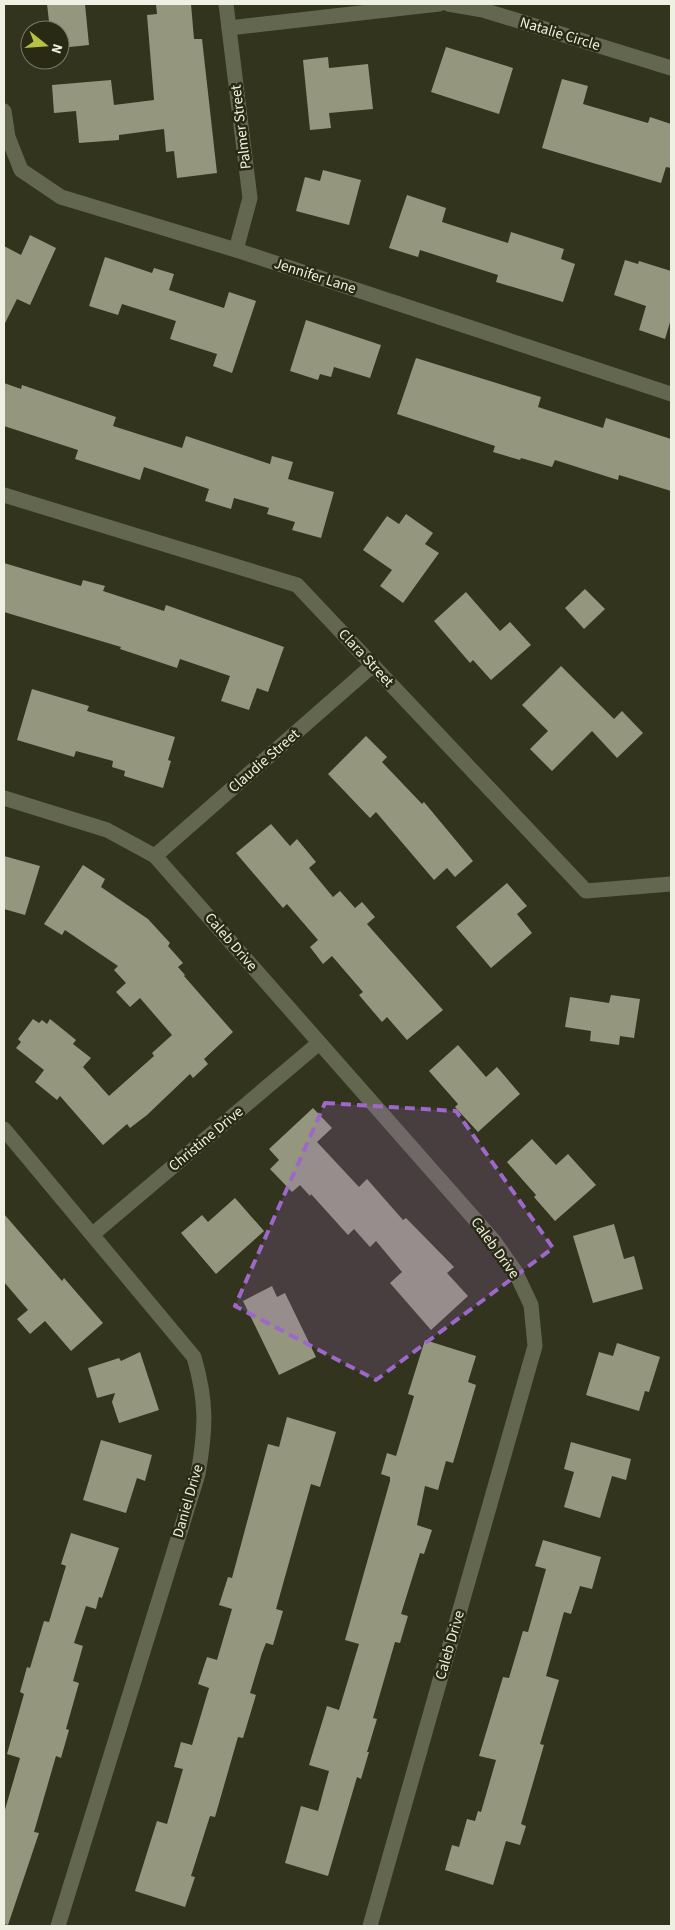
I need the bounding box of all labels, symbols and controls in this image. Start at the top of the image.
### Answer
street label: Natalie Circle [517,12,603,56]
north arrow [20,20,70,70]
text: N [46,41,67,56]
street label: Palmer Street [225,84,257,170]
street label: Jennifer Lane [271,253,359,299]
street label: Clara Street [333,624,399,692]
street label: Claudie Street [224,724,304,798]
street label: Caleb Drive [200,908,262,976]
street label: Christine Drive [164,1102,248,1176]
street label: Caleb Drive [466,1213,524,1283]
street label: Daniel Drive [168,1462,208,1540]
street label: Caleb Drive [430,1608,470,1682]

